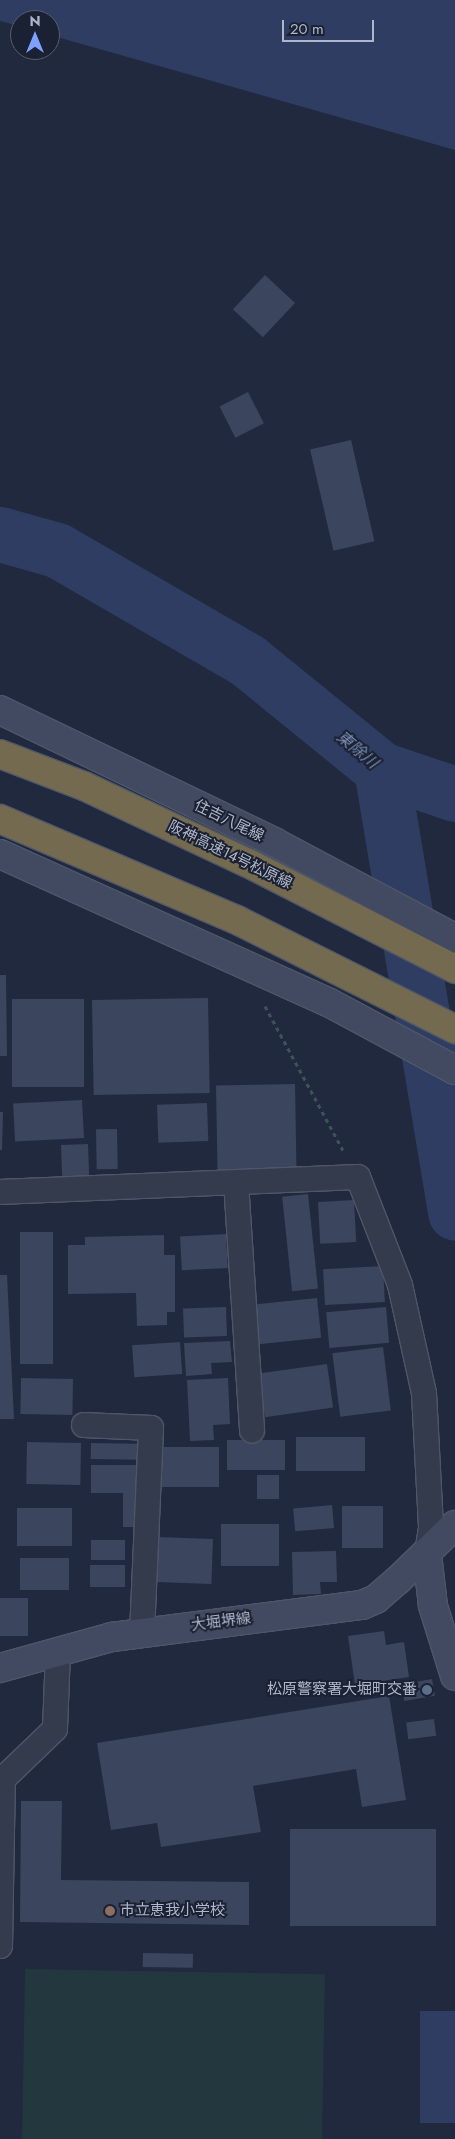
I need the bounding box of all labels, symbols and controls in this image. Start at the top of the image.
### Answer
north arrow [10,10,60,60]
scale bar [285,10,378,42]
text: N [29,11,41,31]
text: 20 m [290,18,324,40]
water label: 東除川 [332,727,382,773]
street label: 住吉八尾線 [191,796,267,846]
street label: 阪神高速14号松原線 [165,817,295,893]
street label: 大堀堺線 [190,1609,252,1635]
place label: 松原警察署大堀町交番 [267,1681,417,1699]
marker: 松原警察署大堀町交番 [421,1684,433,1696]
place label: 市立恵我小学校 [120,1902,225,1920]
marker: 市立恵我小学校 [104,1905,116,1917]

